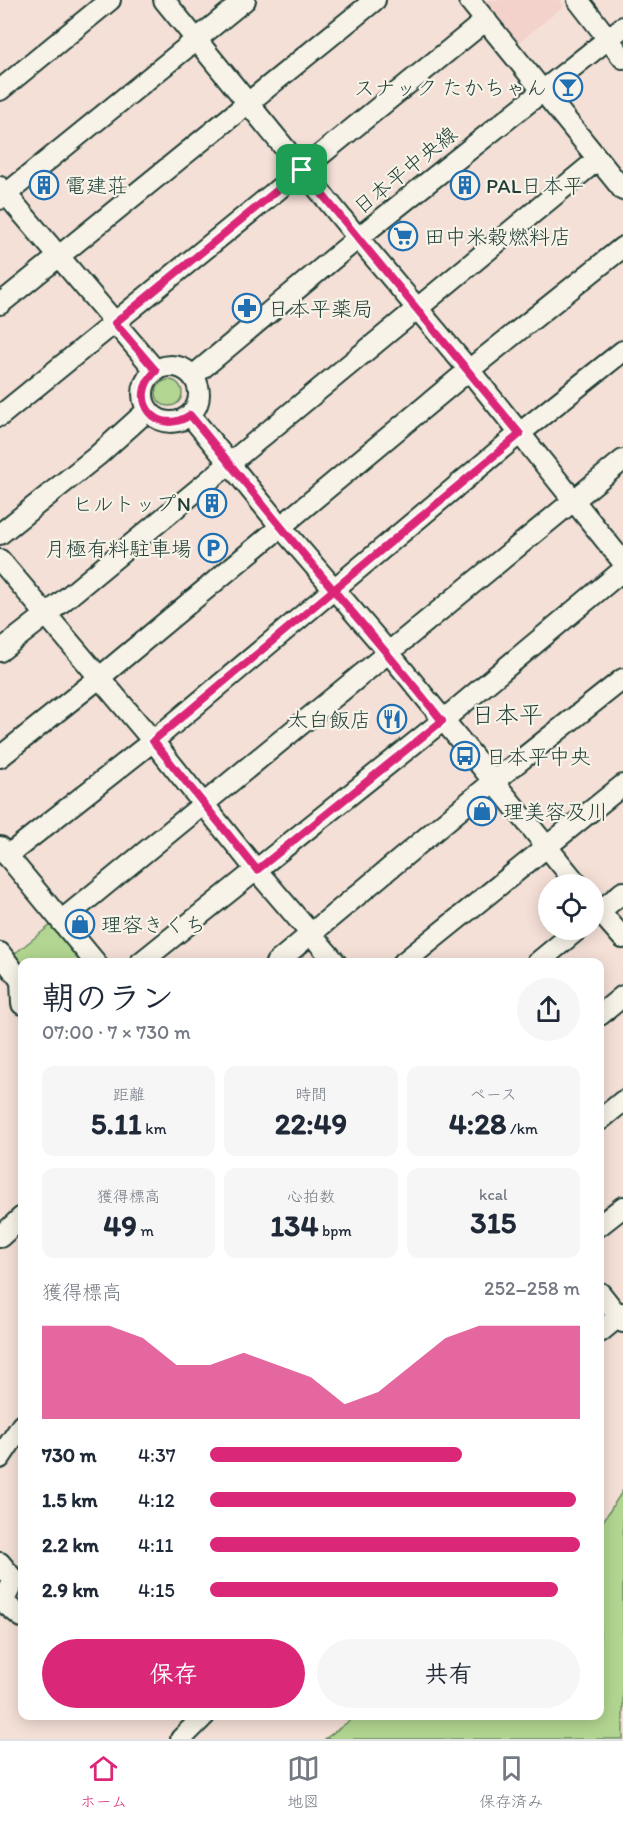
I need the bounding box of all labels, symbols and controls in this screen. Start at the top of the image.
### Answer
bar icon: スナック たかちゃん [552,71,584,103]
place label: スナック たかちゃん [354,75,547,100]
street label: 日本平中央線 [348,121,462,219]
pin [276,144,327,195]
icon: arrive [285,153,318,186]
building icon: 電建荘 [28,169,60,201]
building icon: PAL日本平 [449,169,481,201]
place label: 電建荘 [65,173,128,198]
place label: PAL日本平 [486,173,584,198]
supermarket icon: 田中米穀燃料店 [387,220,419,252]
place label: 田中米穀燃料店 [424,224,571,249]
pharmacy icon: 日本平薬局 [231,292,263,324]
place label: 日本平薬局 [268,296,373,321]
building icon: ヒルトップN [196,487,228,519]
place label: ヒルトップN [72,491,191,516]
parking icon: 月極有料駐車場 [197,532,229,564]
place label: 月極有料駐車場 [45,536,192,561]
district label: 日本平 [471,700,543,729]
restaurant icon: 太白飯店 [376,703,408,735]
place label: 太白飯店 [287,707,371,732]
bus stop icon: 日本平中央 [449,740,481,772]
place label: 日本平中央 [486,744,591,769]
shop icon: 理美容及川 [466,795,498,827]
place label: 理美容及川 [503,799,608,824]
map controls [538,874,604,940]
button: locate [538,874,604,940]
shop icon: 理容きくち [64,908,96,940]
place label: 理容きくち [101,912,206,937]
text: 朝のラン [42,978,174,1017]
button: share [517,978,580,1041]
text: 07:00 · 7 × 730 m [42,1020,191,1044]
text: 距離 [113,1085,145,1104]
text: 時間 [295,1085,327,1104]
text: ペース [470,1085,517,1104]
text: 5.11 [91,1105,142,1142]
text: 22:49 [275,1105,347,1142]
text: 4:28 [449,1105,506,1142]
text: km [142,1119,167,1138]
text: /km [506,1119,538,1138]
text: kcal [479,1185,508,1204]
text: 獲得標高 [97,1187,161,1206]
text: 心拍数 [287,1187,335,1206]
text: 315 [470,1204,516,1241]
text: 49 [103,1207,137,1244]
text: 134 [270,1207,319,1244]
text: m [137,1221,154,1240]
text: bpm [319,1221,352,1240]
text: 252–258 m [484,1276,580,1300]
text: 獲得標高 [42,1280,122,1304]
text: 730 m [42,1443,96,1467]
text: 4:37 [138,1443,176,1467]
text: 1.5 km [42,1488,98,1512]
text: 4:12 [138,1488,175,1512]
text: 2.2 km [42,1533,99,1557]
text: 4:11 [138,1533,173,1557]
text: 2.9 km [42,1578,99,1602]
text: 4:15 [138,1578,175,1602]
button: 保存 [42,1639,305,1708]
button: 共有 [317,1639,580,1708]
tab: ホーム [80,1752,127,1812]
tab: 地図 [287,1752,320,1812]
tab: 保存済み [479,1752,543,1812]

